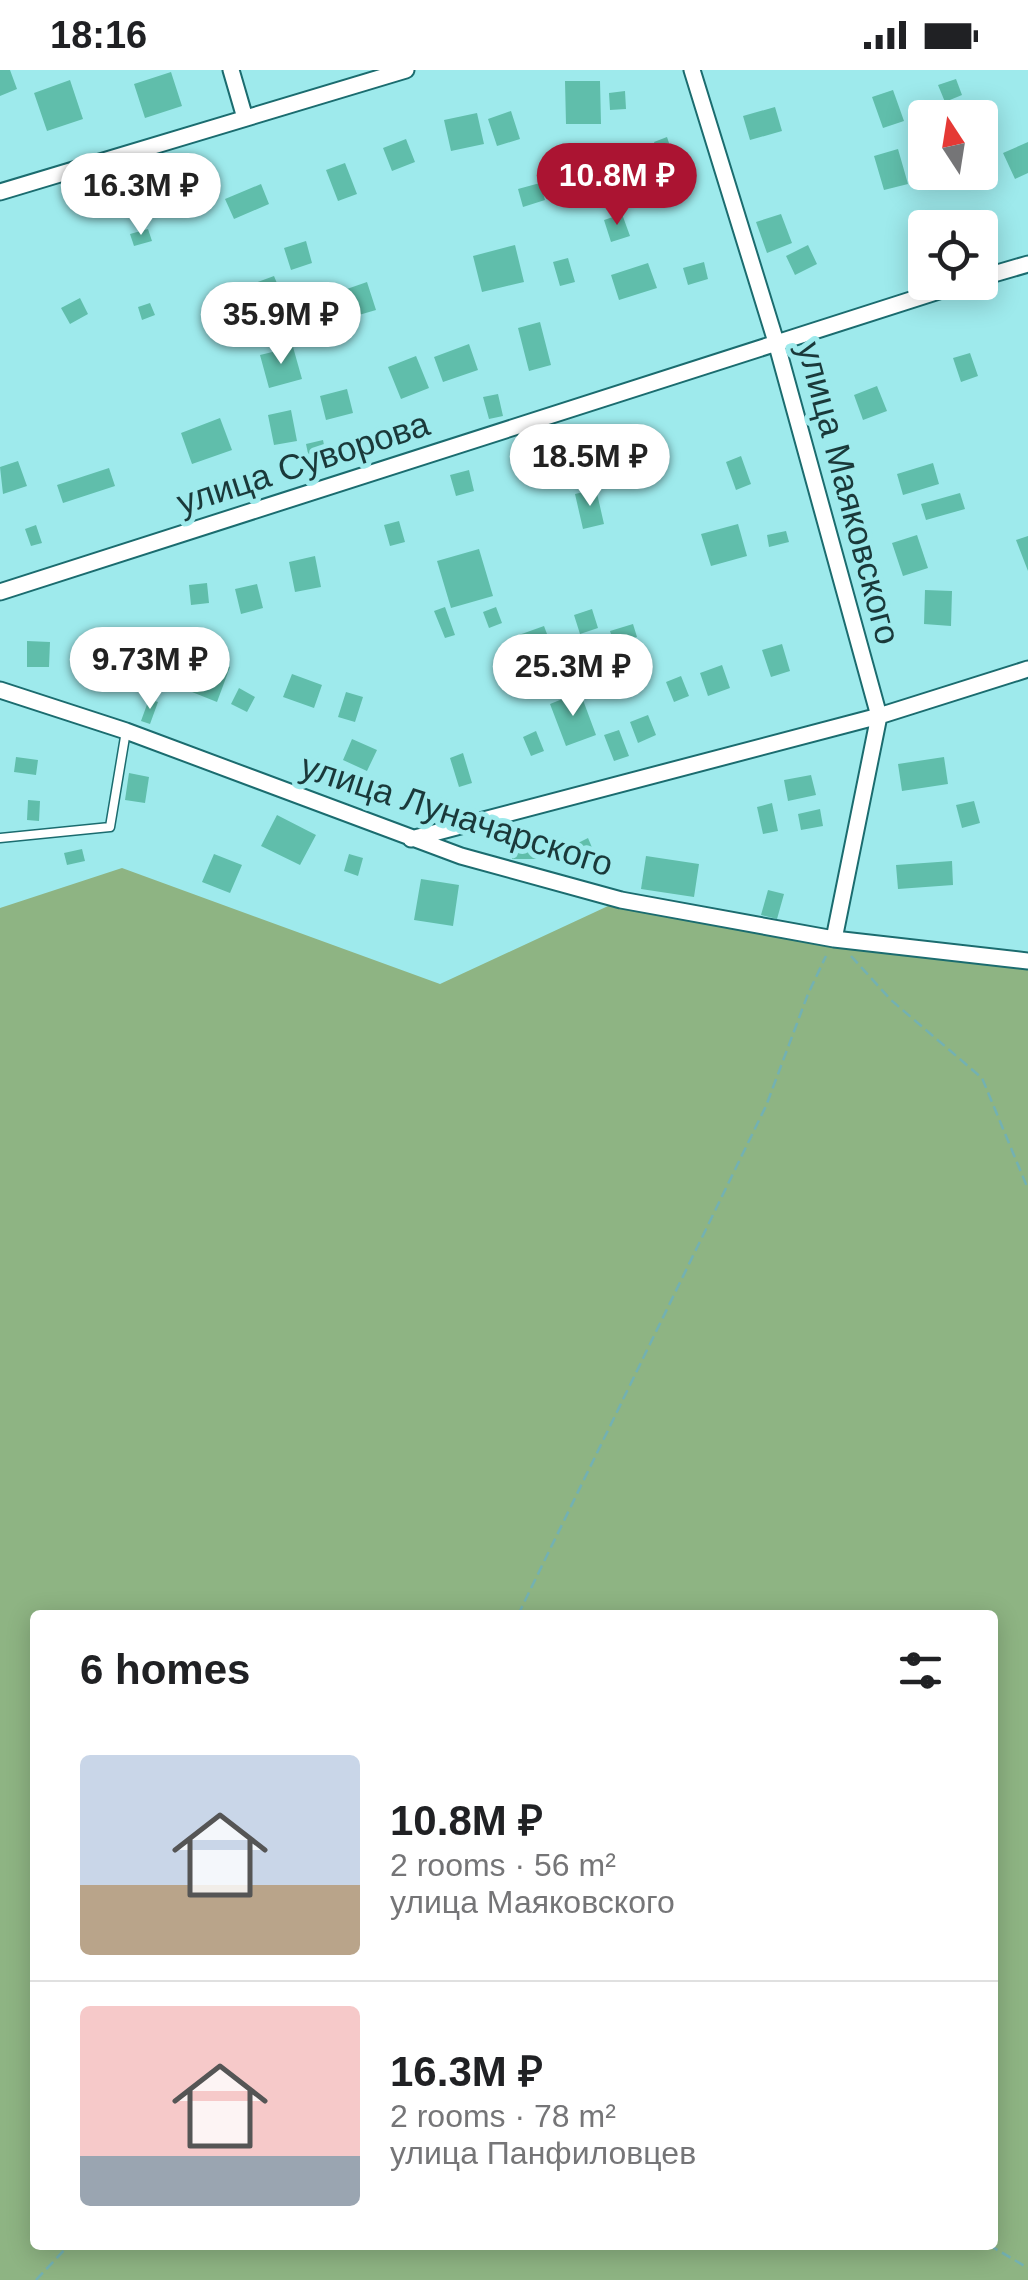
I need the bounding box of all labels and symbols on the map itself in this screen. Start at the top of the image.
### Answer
north arrow [908,100,998,190]
pin: 10.8M ₽ [525,143,709,228]
pin: 16.3M ₽ [49,153,233,238]
pin: 35.9M ₽ [189,282,373,367]
street label: улица Маяковского [790,337,909,648]
street label: улица Суворова [172,403,434,522]
pin: 18.5M ₽ [498,424,682,509]
pin: 9.73M ₽ [58,627,242,712]
pin: 25.3M ₽ [481,634,665,719]
street label: улица Луначарского [296,746,618,883]

